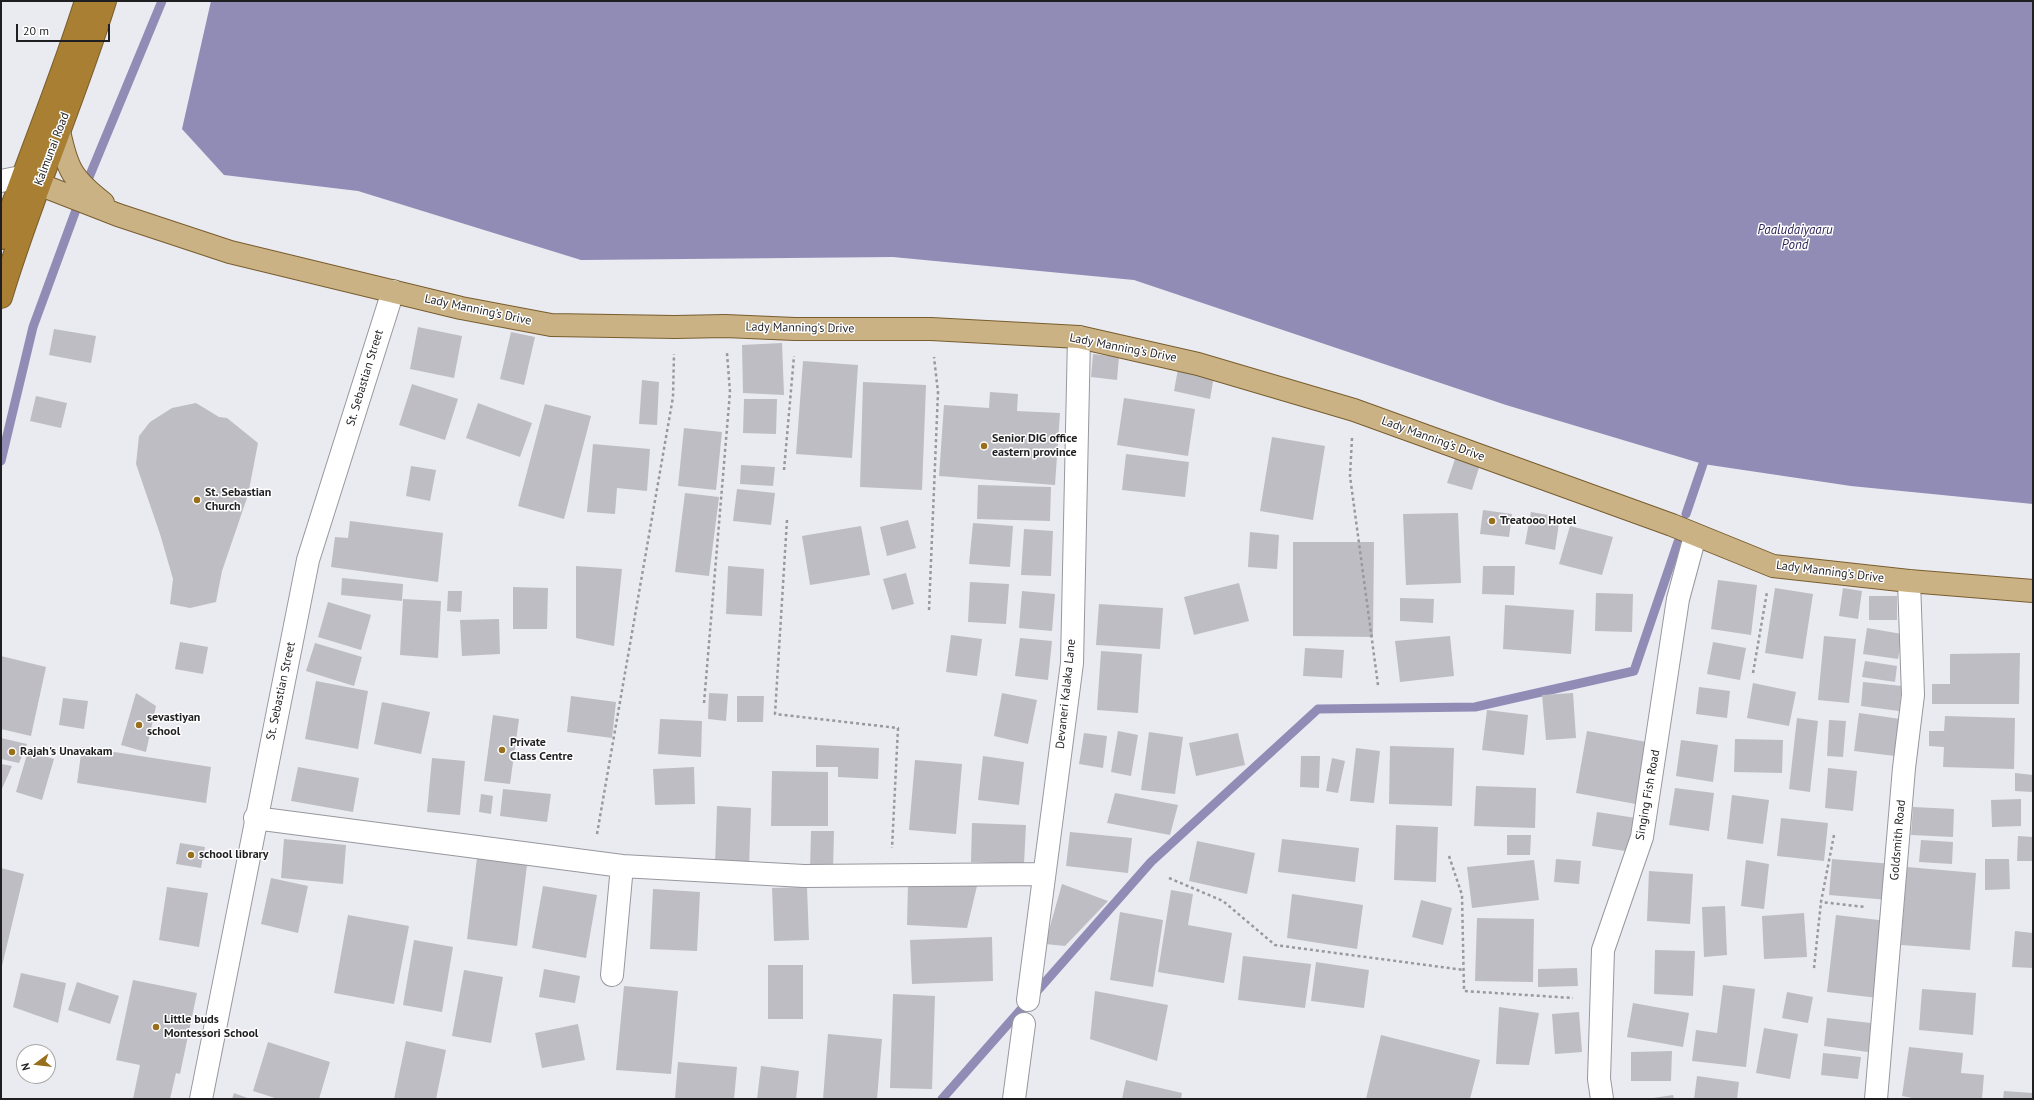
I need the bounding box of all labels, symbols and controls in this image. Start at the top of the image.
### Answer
scale bar [18,16,112,42]
text: 20 m [23,23,49,38]
street label: Kalmunai Road [31,110,73,188]
water label: Paaludaiyaaru Pond [1757,222,1833,253]
street label: Lady Manning’s Drive [423,292,533,328]
street label: Lady Manning’s Drive [746,320,854,336]
street label: St. Sebastian Street [343,328,387,428]
street label: Lady Manning’s Drive [1068,331,1178,365]
street label: Lady Manning’s Drive [1379,414,1487,464]
place label: Senior DIG office eastern province [992,432,1077,460]
marker: Senior DIG office eastern province [979,441,989,451]
place label: St. Sebastian Church [205,486,271,514]
marker: St. Sebastian Church [192,495,202,505]
place label: Treatooo Hotel [1500,514,1576,528]
marker: Treatooo Hotel [1487,516,1497,526]
street label: Lady Manning’s Drive [1775,558,1885,586]
street label: Devaneri Kalaka Lane [1053,638,1079,750]
street label: St. Sebastian Street [264,641,298,741]
place label: sevastiyan school [147,711,200,739]
marker: sevastiyan school [134,720,144,730]
place label: Private Class Centre [510,736,573,764]
place label: Rajah's Unavakam [20,745,112,759]
marker: Private Class Centre [497,745,507,755]
marker: Rajah's Unavakam [7,747,17,757]
street label: Singing Fish Road [1633,749,1663,841]
street label: Goldsmith Road [1887,799,1909,881]
place label: school library [199,848,269,862]
marker: school library [186,850,196,860]
place label: Little buds Montessori School [164,1013,258,1041]
marker: Little buds Montessori School [151,1022,161,1032]
north arrow [16,1044,56,1084]
text: N [18,1062,33,1072]

